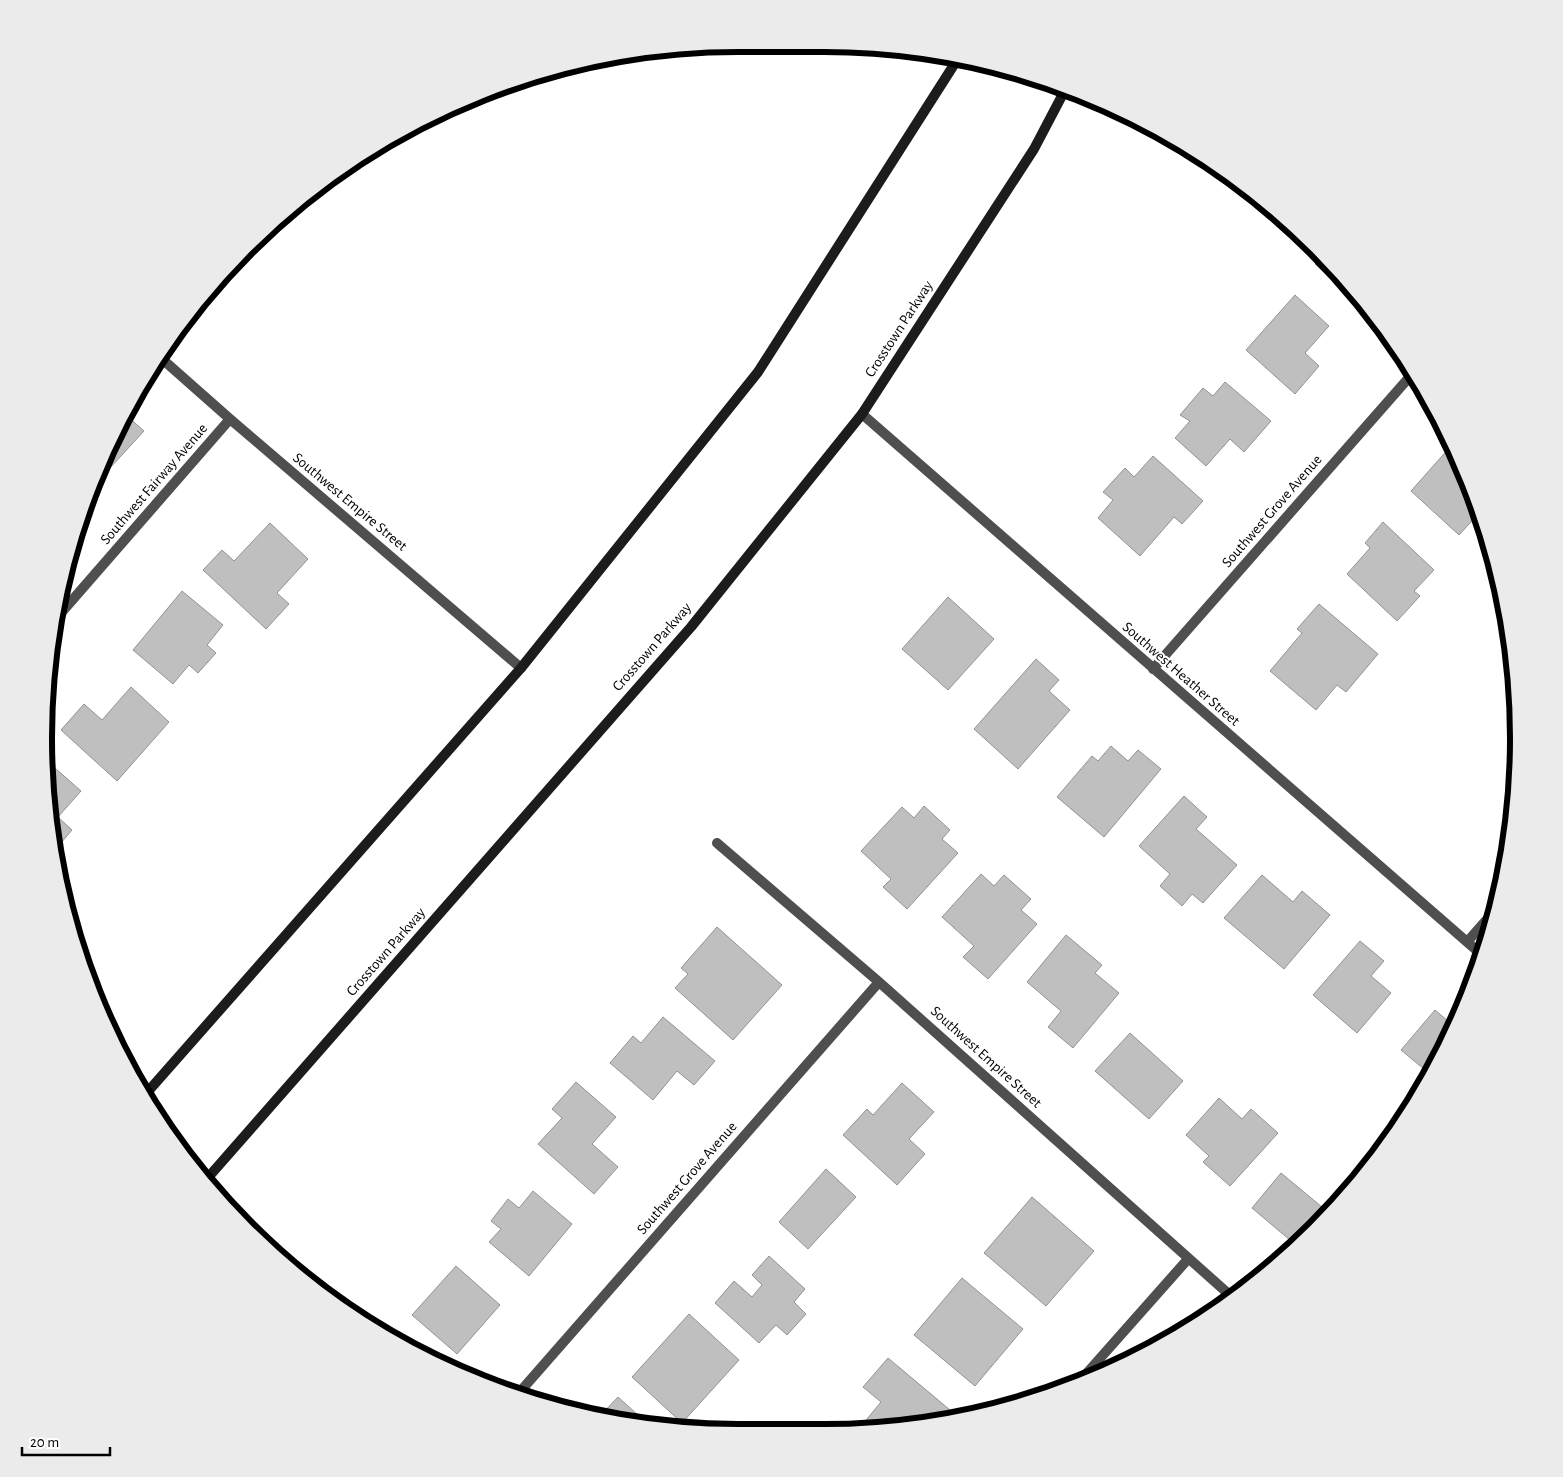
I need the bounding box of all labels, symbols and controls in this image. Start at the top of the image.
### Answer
street label: Crosstown Parkway [862,278,936,380]
street label: Southwest Fairway Avenue [98,421,210,547]
street label: Southwest Empire Street [290,450,410,554]
street label: Southwest Grove Avenue [1219,452,1325,570]
street label: Crosstown Parkway [610,599,695,694]
street label: Southwest Heather Street [1120,619,1243,729]
street label: Crosstown Parkway [344,904,429,999]
street label: Southwest Empire Street [928,1003,1045,1111]
street label: Southwest Grove Avenue [634,1119,740,1237]
scale bar [22,1424,110,1456]
text: 20 m [30,1435,59,1450]

